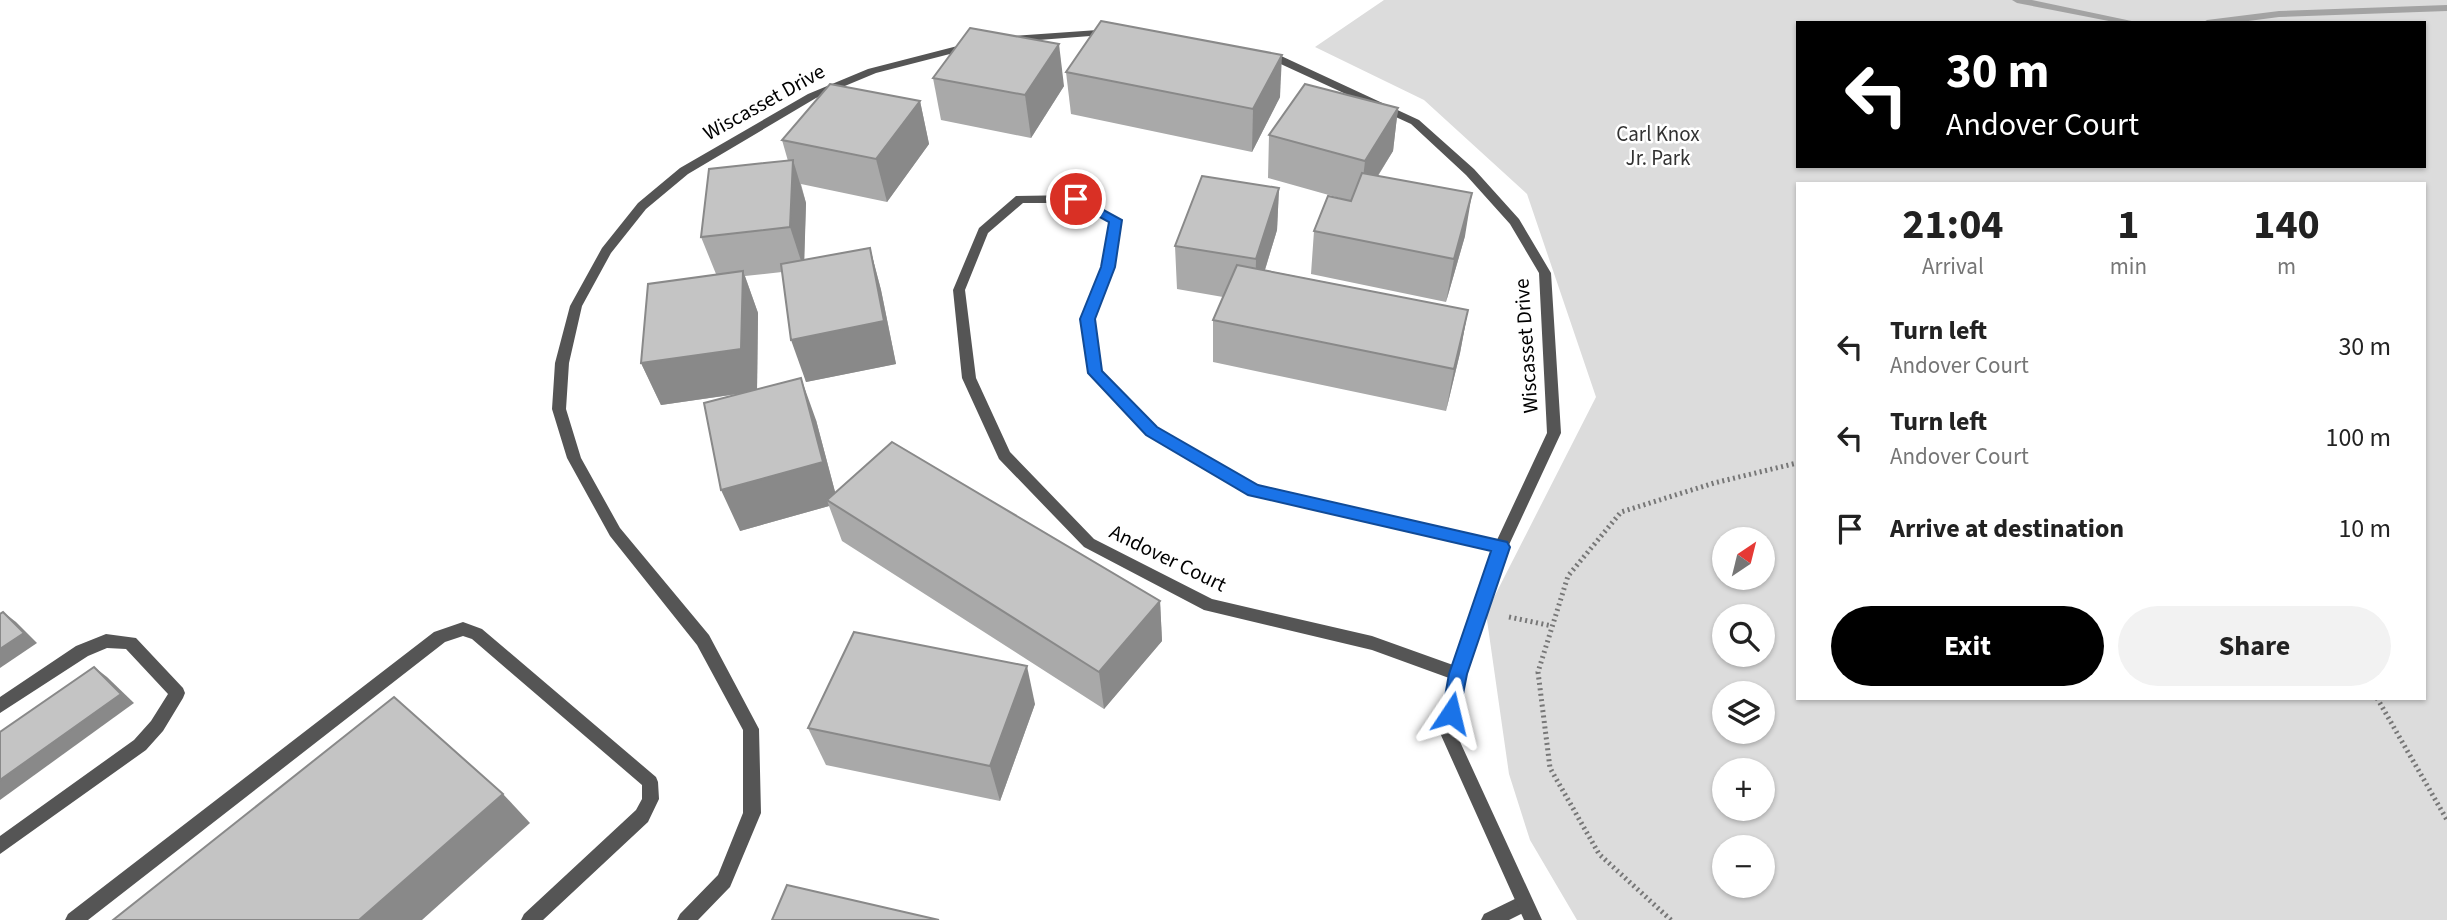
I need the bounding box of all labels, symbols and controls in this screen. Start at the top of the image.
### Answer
text: 30 m [1946,37,2050,107]
icon: left [1831,49,1922,140]
street label: Wiscasset Drive [698,56,830,148]
text: Andover Court [1946,102,2139,148]
park label: Carl Knox Jr. Park [1616,119,1700,173]
pin [1046,169,1106,229]
icon: arrive [1057,180,1095,218]
text: 21:04 [1902,195,2004,255]
text: 1 [2117,195,2139,255]
text: 140 [2253,195,2320,255]
text: Arrival [1922,250,1984,283]
text: min [2110,250,2147,283]
text: m [2277,250,2296,283]
street label: Wiscasset Drive [1506,278,1546,414]
text: Turn left [1890,312,1987,349]
icon: left [1831,328,1869,366]
text: 30 m [2338,328,2391,365]
text: Andover Court [1890,349,2029,382]
text: Turn left [1890,403,1987,440]
icon: left [1831,419,1869,457]
text: 100 m [2325,419,2391,456]
text: Andover Court [1890,440,2029,473]
icon: arrive [1831,510,1869,548]
text: Arrive at destination [1890,510,2124,547]
text: 10 m [2338,510,2391,547]
street label: Andover Court [1104,517,1232,599]
north arrow [1712,527,1774,590]
map controls [1712,527,1775,898]
button: search [1712,604,1775,667]
button: Exit [1831,606,2104,686]
button: Share [2118,606,2391,686]
position arrow [1414,676,1488,750]
button: layers [1712,681,1775,744]
button: + [1712,758,1775,821]
button: − [1712,835,1775,898]

